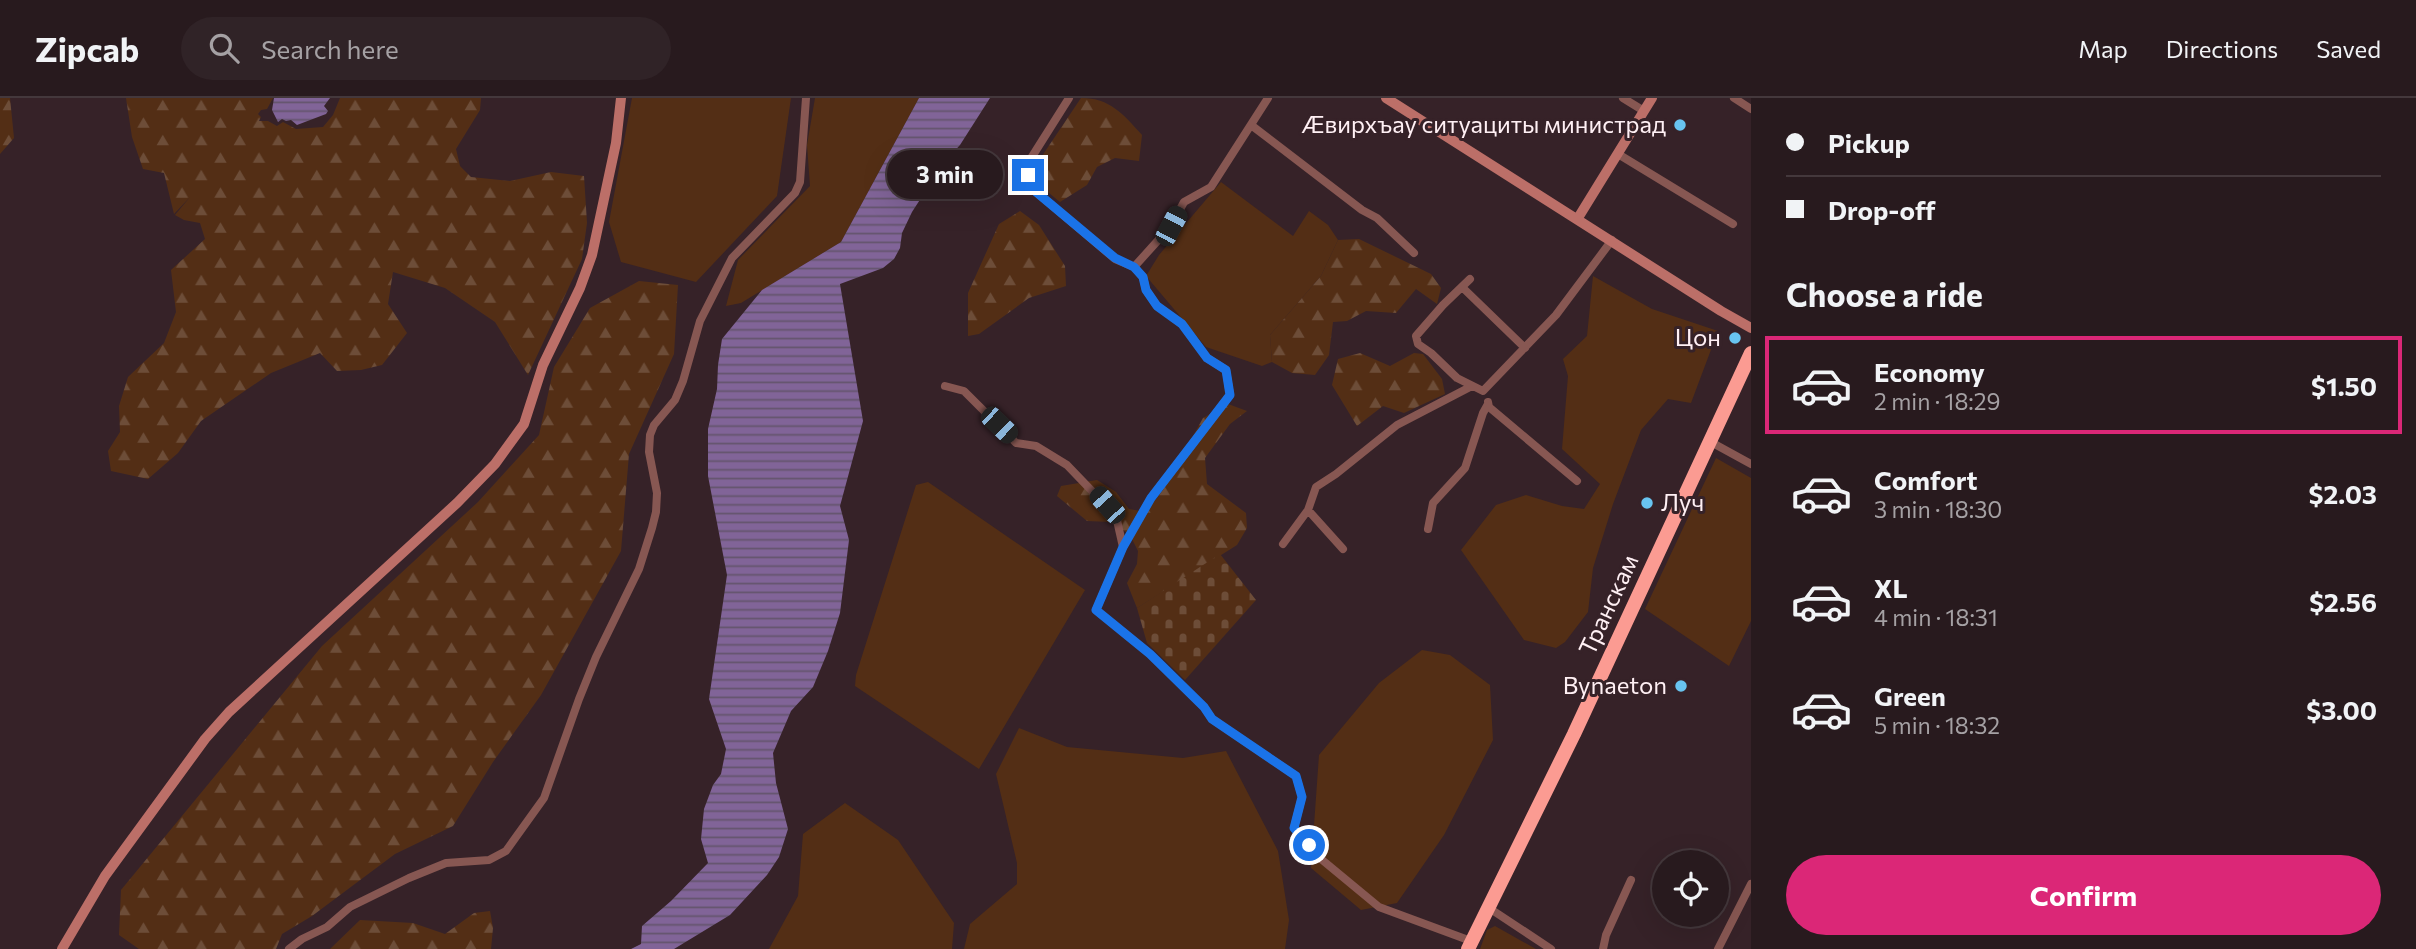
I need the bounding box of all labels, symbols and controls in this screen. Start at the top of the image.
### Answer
search box [181,17,671,80]
text: Zipcab [35,28,139,69]
icon: search [205,29,243,67]
text: Search here [261,33,399,64]
text: Map [2078,34,2128,63]
text: Directions [2166,34,2278,63]
text: Saved [2316,34,2381,63]
place label: Æвирхъау ситуациты министрад [1301,109,1666,138]
marker: Æвирхъау ситуациты министрад [1672,117,1688,133]
text: Pickup [1828,127,1910,158]
callout: 3 min [888,150,1004,200]
route end [1012,159,1044,191]
text: 3 min [916,160,974,188]
text: Drop-off [1828,194,1935,225]
car [1152,203,1191,249]
text: Choose a ride [1786,274,1983,314]
place label: Цон [1675,322,1721,351]
marker: Цон [1727,330,1743,346]
icon: car [1790,354,1853,417]
text: Economy [1874,356,1985,387]
text: $1.50 [2311,370,2377,401]
text: 2 min · 18:29 [1874,387,2000,415]
car [977,403,1022,447]
icon: car [1790,462,1853,525]
text: Comfort [1874,464,1977,495]
text: $2.03 [2308,478,2377,509]
car [1086,482,1129,528]
place label: Луч [1661,487,1704,516]
marker: Луч [1639,495,1655,511]
text: 3 min · 18:30 [1874,495,2002,523]
street label: Транскам [1572,549,1644,659]
icon: car [1790,570,1853,633]
text: XL [1874,572,1908,603]
text: $2.56 [2309,586,2377,617]
text: 4 min · 18:31 [1874,603,1998,631]
place label: Bynaeton [1563,670,1667,699]
marker: Bynaeton [1673,678,1689,694]
icon: car [1790,678,1853,741]
text: Green [1874,680,1946,711]
text: $3.00 [2306,694,2377,725]
text: 5 min · 18:32 [1874,711,2000,739]
route start [1293,829,1325,861]
map controls [1652,850,1729,927]
button: locate [1652,850,1729,927]
button: Confirm [1786,855,2381,935]

